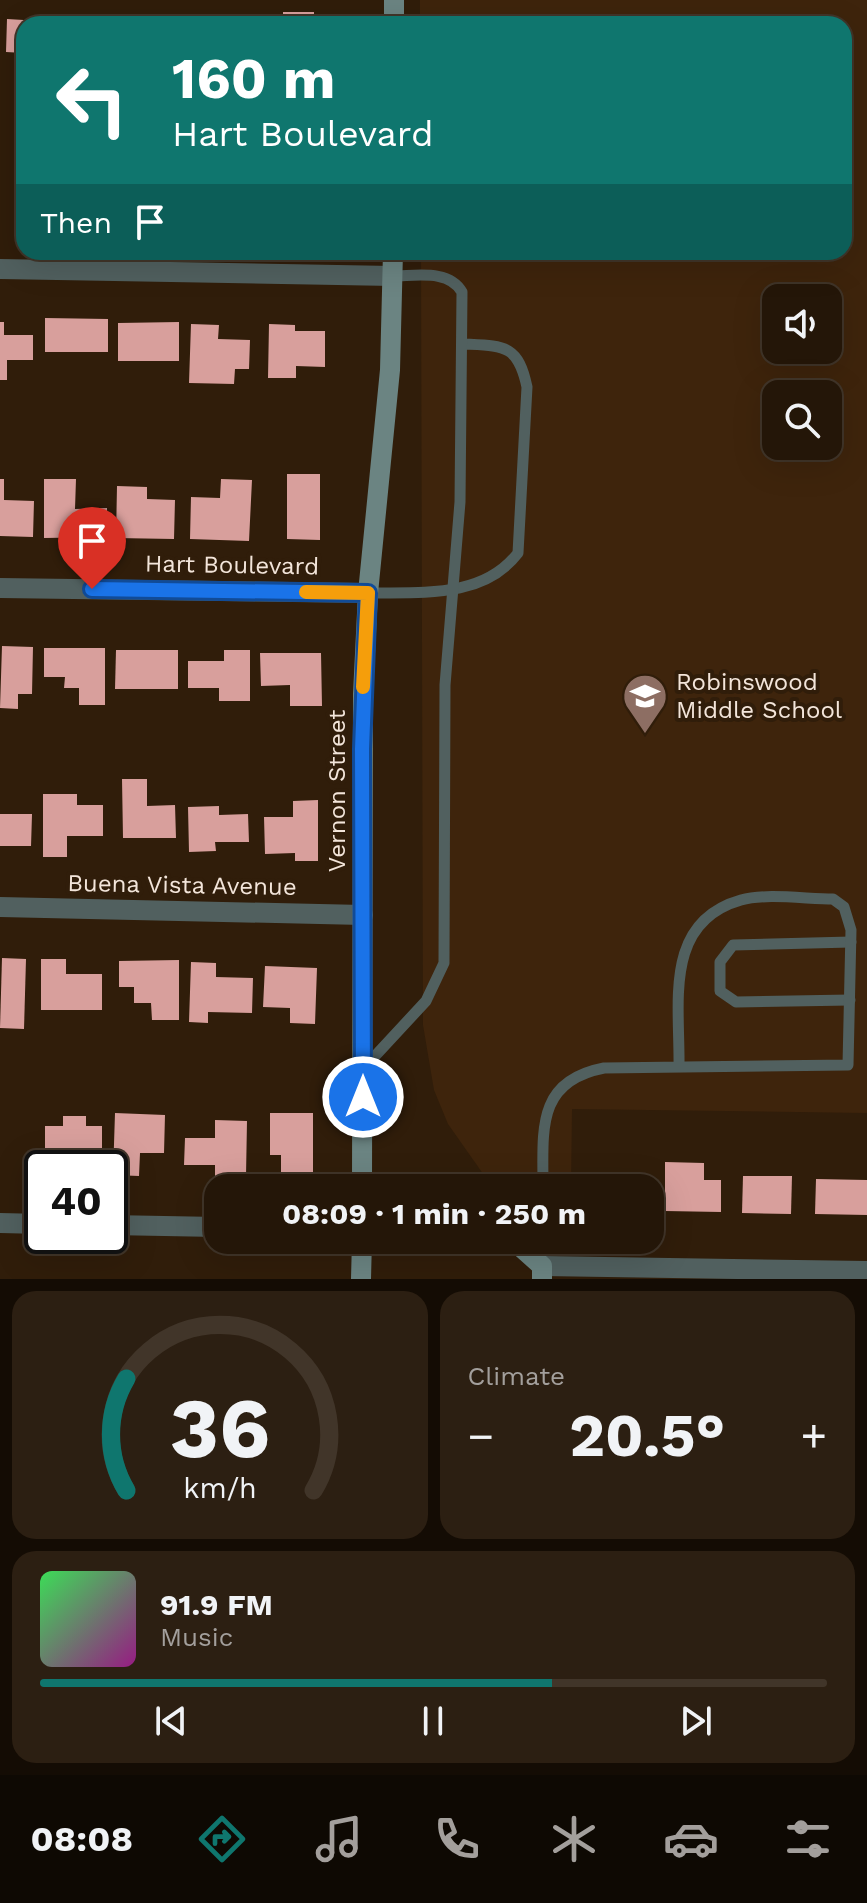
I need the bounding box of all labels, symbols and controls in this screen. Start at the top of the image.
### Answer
text: 160 m [172,46,335,112]
icon: left [40,48,144,152]
text: Hart Boulevard [172,113,433,155]
icon: arrive [128,200,172,244]
text: Then [40,205,112,240]
map controls [762,284,842,460]
button: sound [762,284,842,364]
button: search [762,380,842,460]
pin [58,507,126,589]
icon: arrive [70,519,114,563]
street label: Hart Boulevard [145,549,319,581]
place label: Robinswood Middle School [676,668,843,724]
school or university icon: Robinswood Middle School [621,672,669,735]
street label: Vernon Street [323,710,351,872]
street label: Buena Vista Avenue [67,869,297,901]
position arrow [321,1055,405,1139]
speed limit sign: 40 [24,1150,128,1254]
text: 08:09 · 1 min · 250 m [282,1196,586,1231]
text: Climate [468,1361,565,1391]
text: 36 [169,1380,270,1477]
text: 20.5° [569,1400,725,1471]
text: − [468,1410,494,1462]
text: + [800,1410,827,1462]
text: km/h [183,1471,257,1505]
text: 91.9 FM [160,1587,273,1622]
text: Music [160,1622,233,1652]
icon: previous [149,1699,193,1743]
icon: pause [411,1699,455,1743]
icon: next [674,1699,718,1743]
icon: directions [194,1811,250,1867]
icon: music [311,1811,367,1867]
icon: phone [429,1811,485,1867]
icon: climate [546,1811,602,1867]
icon: car [663,1811,719,1867]
icon: filters [780,1811,836,1867]
text: 08:08 [31,1818,133,1860]

